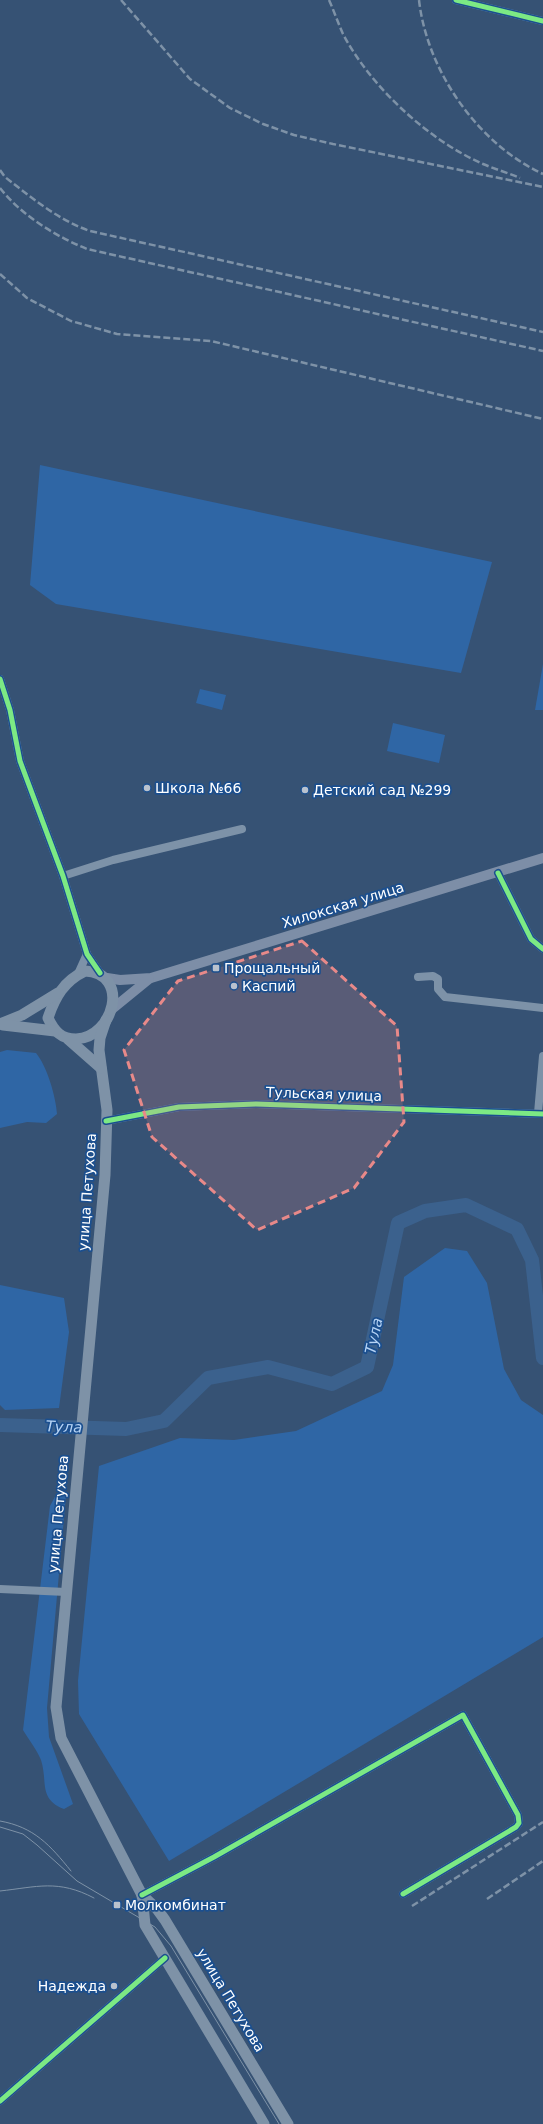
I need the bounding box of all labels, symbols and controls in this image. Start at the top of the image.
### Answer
place label: Школа №66 [155,780,241,796]
place label: Детский сад №299 [313,782,451,798]
marker: Школа №66 [142,783,152,793]
marker: Детский сад №299 [300,785,310,795]
street label: Хилокская улица [280,879,406,931]
place label: Прощальный [224,960,320,976]
marker: Прощальный [211,963,221,973]
place label: Каспий [242,978,296,994]
marker: Каспий [229,981,239,991]
street label: Тульская улица [265,1084,382,1104]
street label: улица Петухова [75,1133,99,1251]
water label: Тула [361,1316,387,1356]
water label: Тула [45,1417,83,1437]
street label: улица Петухова [45,1454,71,1574]
place label: Молкомбинат [125,1897,226,1913]
marker: Молкомбинат [112,1900,122,1910]
street label: улица Петухова [194,1945,268,2055]
place label: Надежда [38,1978,106,1994]
marker: Надежда [109,1981,119,1991]

